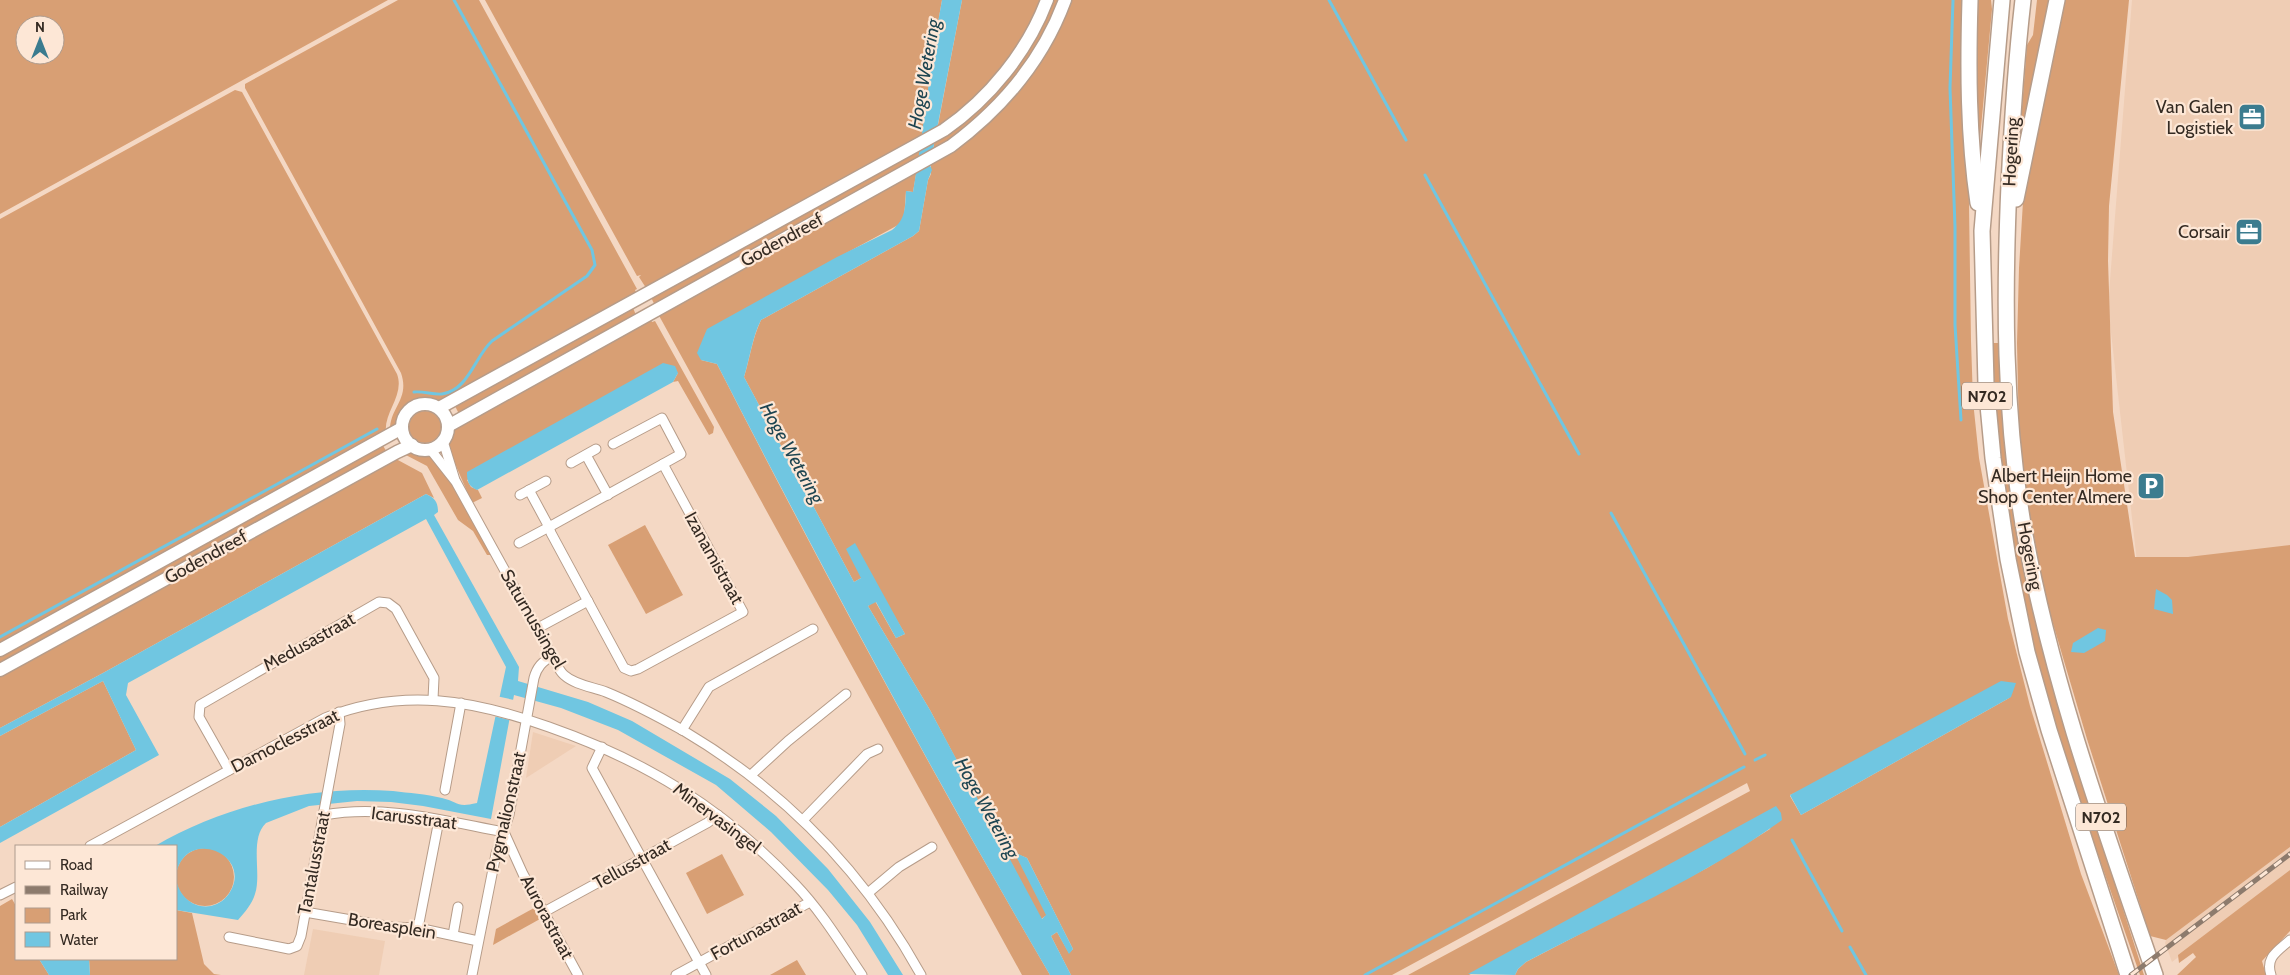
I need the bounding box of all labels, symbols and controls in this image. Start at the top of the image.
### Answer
north arrow [15,15,65,65]
water label: Hoge Wetering [903,16,945,131]
text: N [35,18,45,36]
place label: Van Galen Logistiek [2156,96,2234,139]
office icon: Van Galen Logistiek [2237,102,2267,132]
street label: Hogering [1998,116,2024,187]
street label: Godendreef [737,208,827,272]
office icon: Corsair [2234,217,2264,247]
place label: Corsair [2178,221,2230,243]
road number: N702 [1962,382,2012,410]
water label: Hoge Wetering [755,399,830,509]
place label: Albert Heijn Home Shop Center Almere [1978,465,2132,508]
parking icon: Albert Heijn Home Shop Center Almere [2136,471,2166,501]
street label: Izanamistraat [680,508,748,608]
street label: Hogering [2013,520,2048,593]
street label: Godendreef [161,525,251,589]
street label: Saturnussingel [496,565,571,673]
street label: Medusastraat [259,608,359,676]
street label: Damoclesstraat [227,704,343,778]
street label: Pygmalionstraat [481,750,531,874]
water label: Hoge Wetering [950,754,1025,864]
street label: Minervasingel [669,778,766,859]
street label: Icarusstraat [370,802,458,834]
road number: N702 [2076,804,2126,830]
street label: Tantalusstraat [293,809,335,917]
street label: Tellusstraat [589,834,675,894]
legend [15,845,178,960]
text: Road [60,856,93,874]
street label: Aurorastraat [516,871,578,963]
text: Railway [60,881,109,899]
street label: Fortunastraat [707,897,805,965]
text: Park [60,906,87,924]
street label: Boreasplein [346,908,438,944]
text: Water [60,931,98,949]

